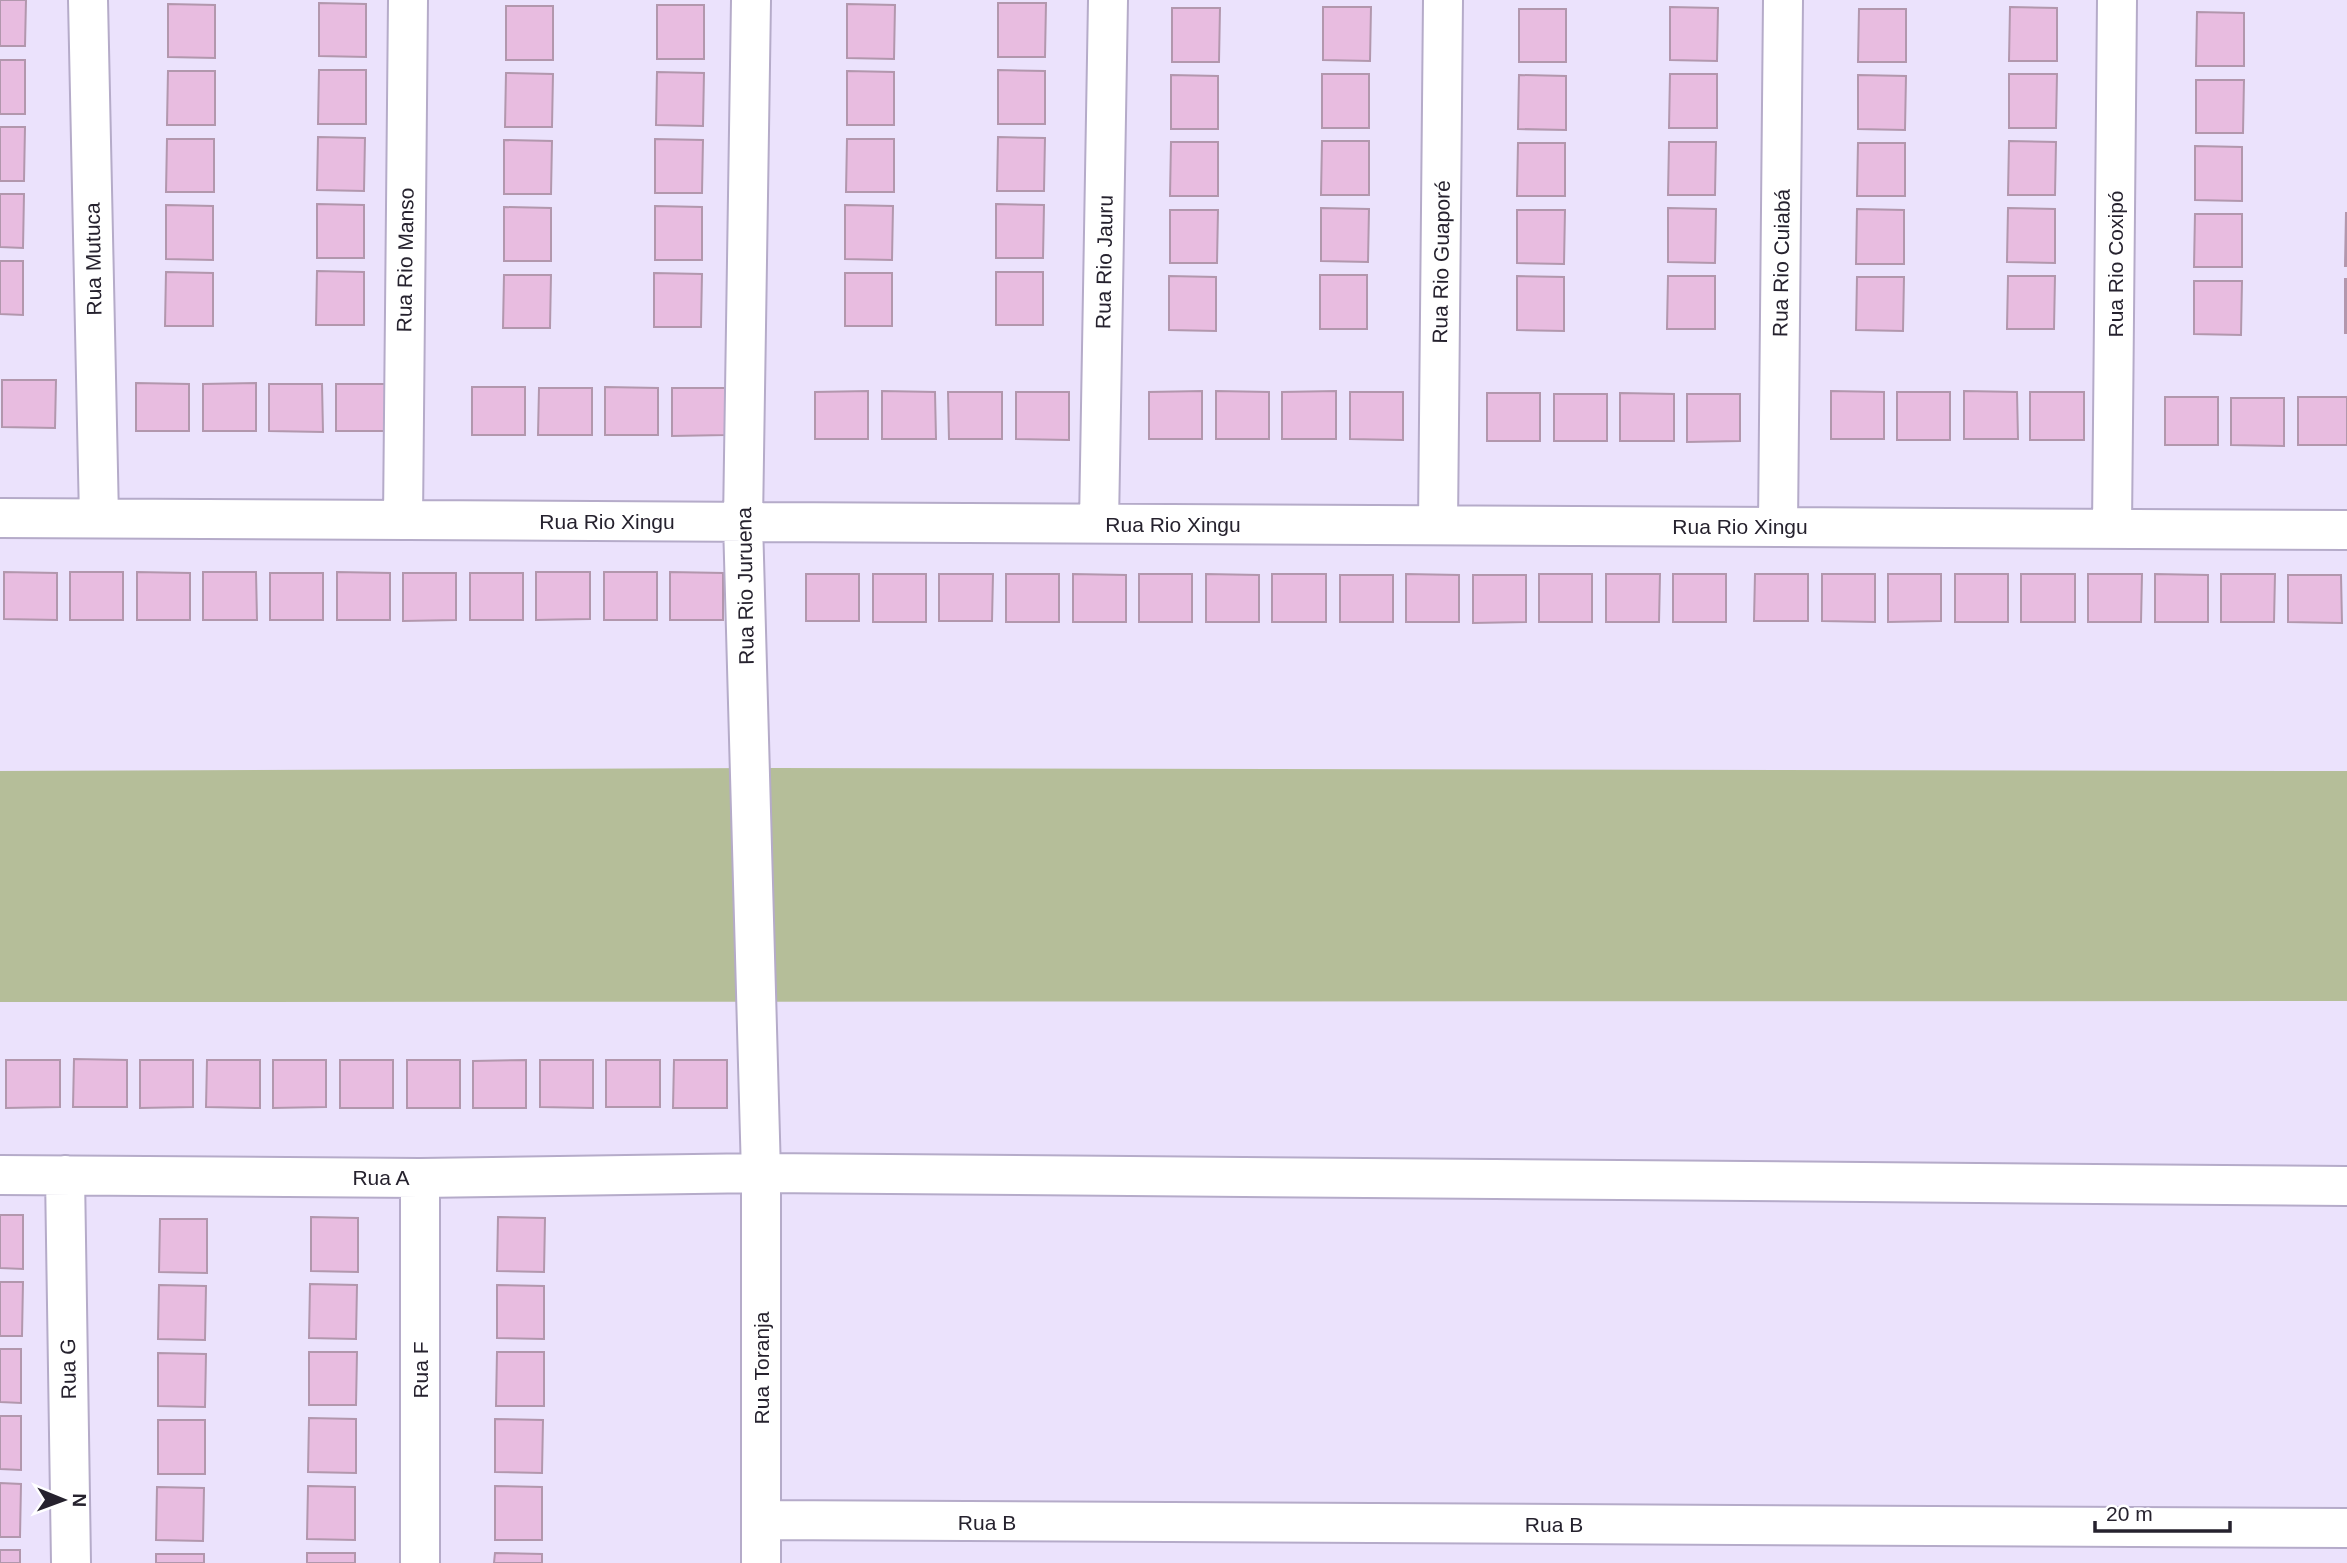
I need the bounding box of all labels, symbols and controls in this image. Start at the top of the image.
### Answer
street label: Rua Rio Guaporé [1428,180,1454,344]
street label: Rua Rio Manso [392,187,418,333]
street label: Rua Rio Cuiabá [1768,188,1794,337]
street label: Rua Rio Coxipó [2104,190,2127,338]
street label: Rua Rio Jauru [1091,195,1117,329]
street label: Rua Mutuca [81,202,105,316]
street label: Rua Rio Juruena [732,507,758,665]
street label: Rua Rio Xingu [539,510,675,533]
street label: Rua Rio Xingu [1105,513,1241,536]
street label: Rua Rio Xingu [1672,515,1808,538]
street label: Rua A [352,1166,410,1189]
street label: Rua Toranja [750,1311,773,1424]
street label: Rua G [56,1338,80,1400]
street label: Rua F [409,1341,432,1399]
north arrow [28,1465,98,1535]
scale bar [2095,1490,2230,1534]
text: N [69,1493,90,1507]
text: 20 m [2106,1502,2153,1525]
street label: Rua B [958,1511,1016,1534]
street label: Rua B [1525,1513,1583,1536]

